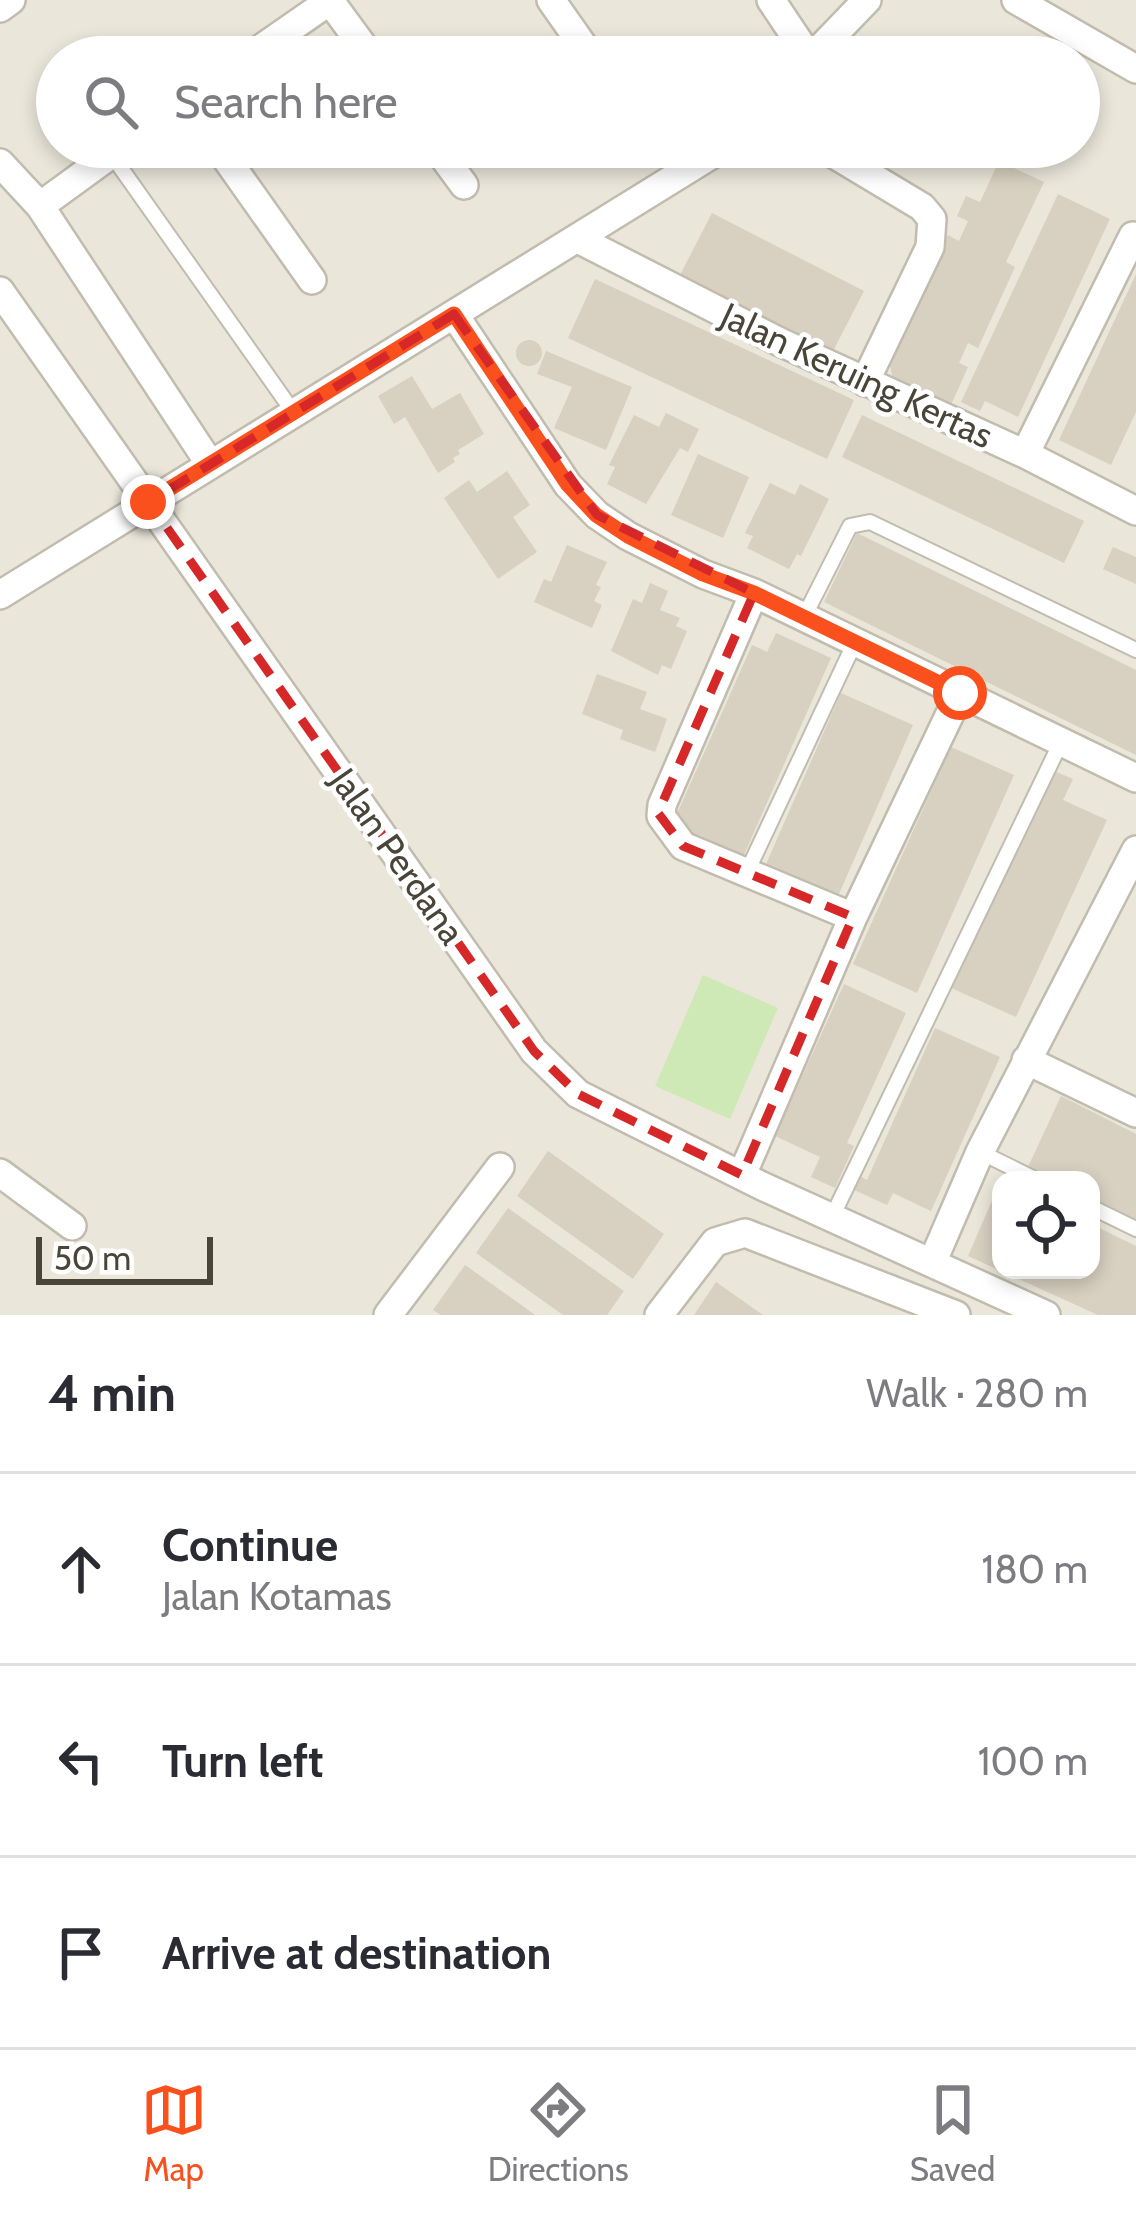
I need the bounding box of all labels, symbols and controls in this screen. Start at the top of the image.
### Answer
search box [36,36,1100,168]
icon: search [78,69,144,135]
text: Search here [174,75,398,129]
street label: Jalan Keruing Kertas [713,292,1000,457]
route end [121,475,175,529]
route start [933,666,987,720]
street label: Jalan Perdana [321,759,475,952]
map controls [992,1171,1100,1279]
button: locate [992,1171,1100,1279]
scale bar [36,1231,213,1284]
text: 50 m [54,1238,131,1278]
text: 4 min [48,1362,176,1424]
text: Walk · 280 m [866,1369,1088,1417]
text: Continue [162,1518,338,1572]
icon: ahead [48,1536,114,1602]
text: 180 m [981,1545,1088,1593]
text: Jalan Kotamas [162,1572,392,1620]
icon: left [48,1728,114,1794]
text: Turn left [162,1734,324,1788]
text: 100 m [978,1737,1088,1785]
icon: arrive [48,1920,114,1986]
text: Arrive at destination [162,1926,551,1980]
tab: Map [141,2077,207,2189]
tab: Directions [488,2077,629,2189]
tab: Saved [910,2077,995,2189]

